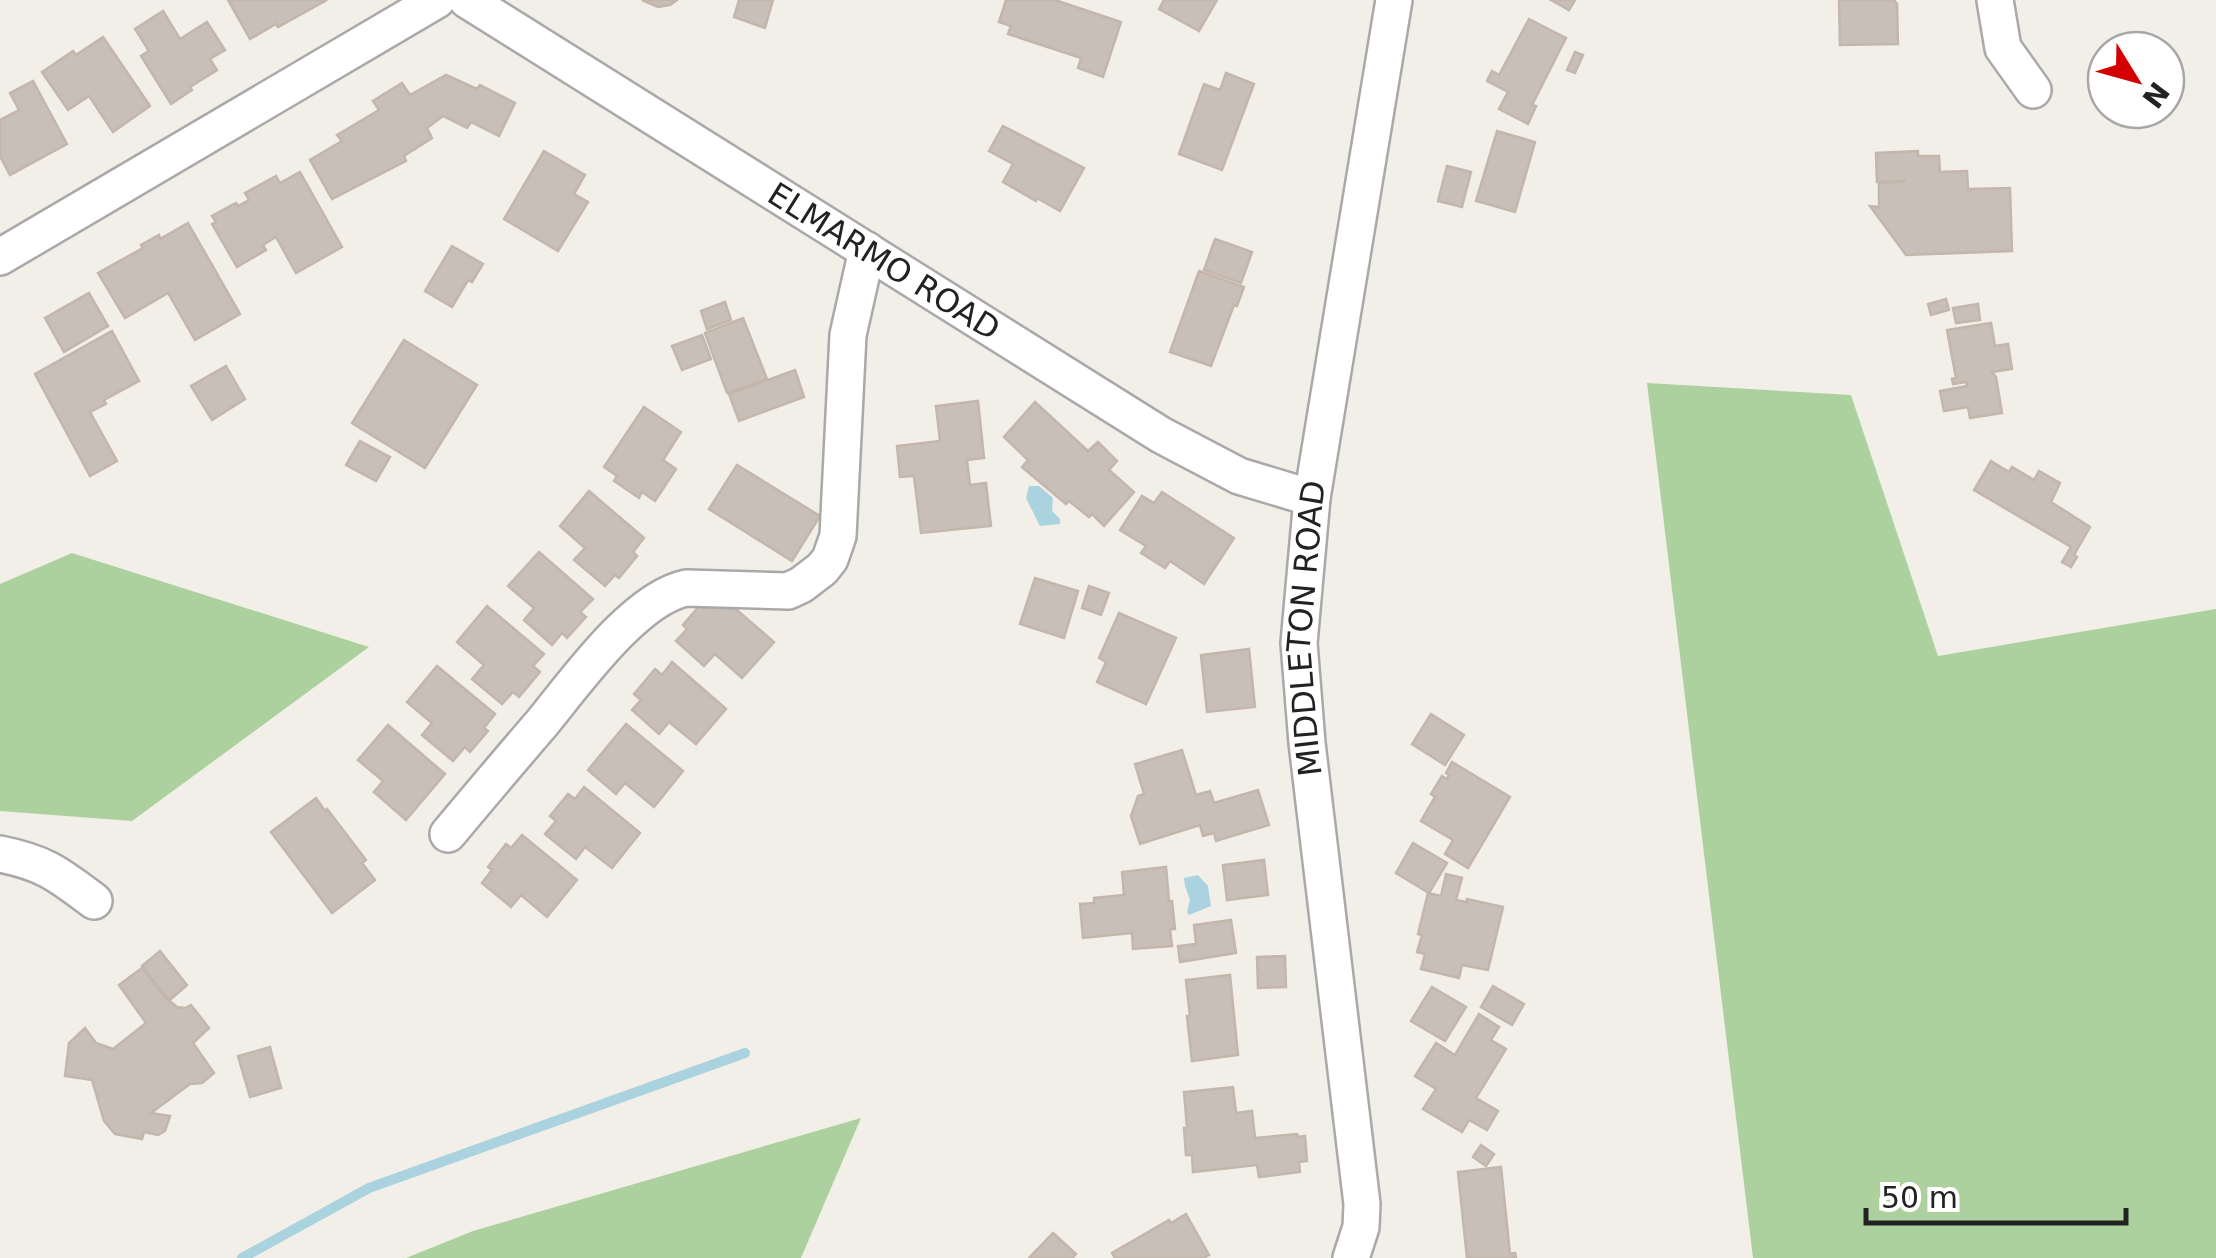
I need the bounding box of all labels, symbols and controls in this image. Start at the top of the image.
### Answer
north arrow [2086,30,2186,130]
text: N [2135,75,2176,114]
street label: ELMARMO ROAD [761,175,1007,348]
street label: MIDDLETON ROAD [1279,478,1334,778]
scale bar [1866,1163,2126,1225]
text: 50 m [1881,1180,1958,1215]

